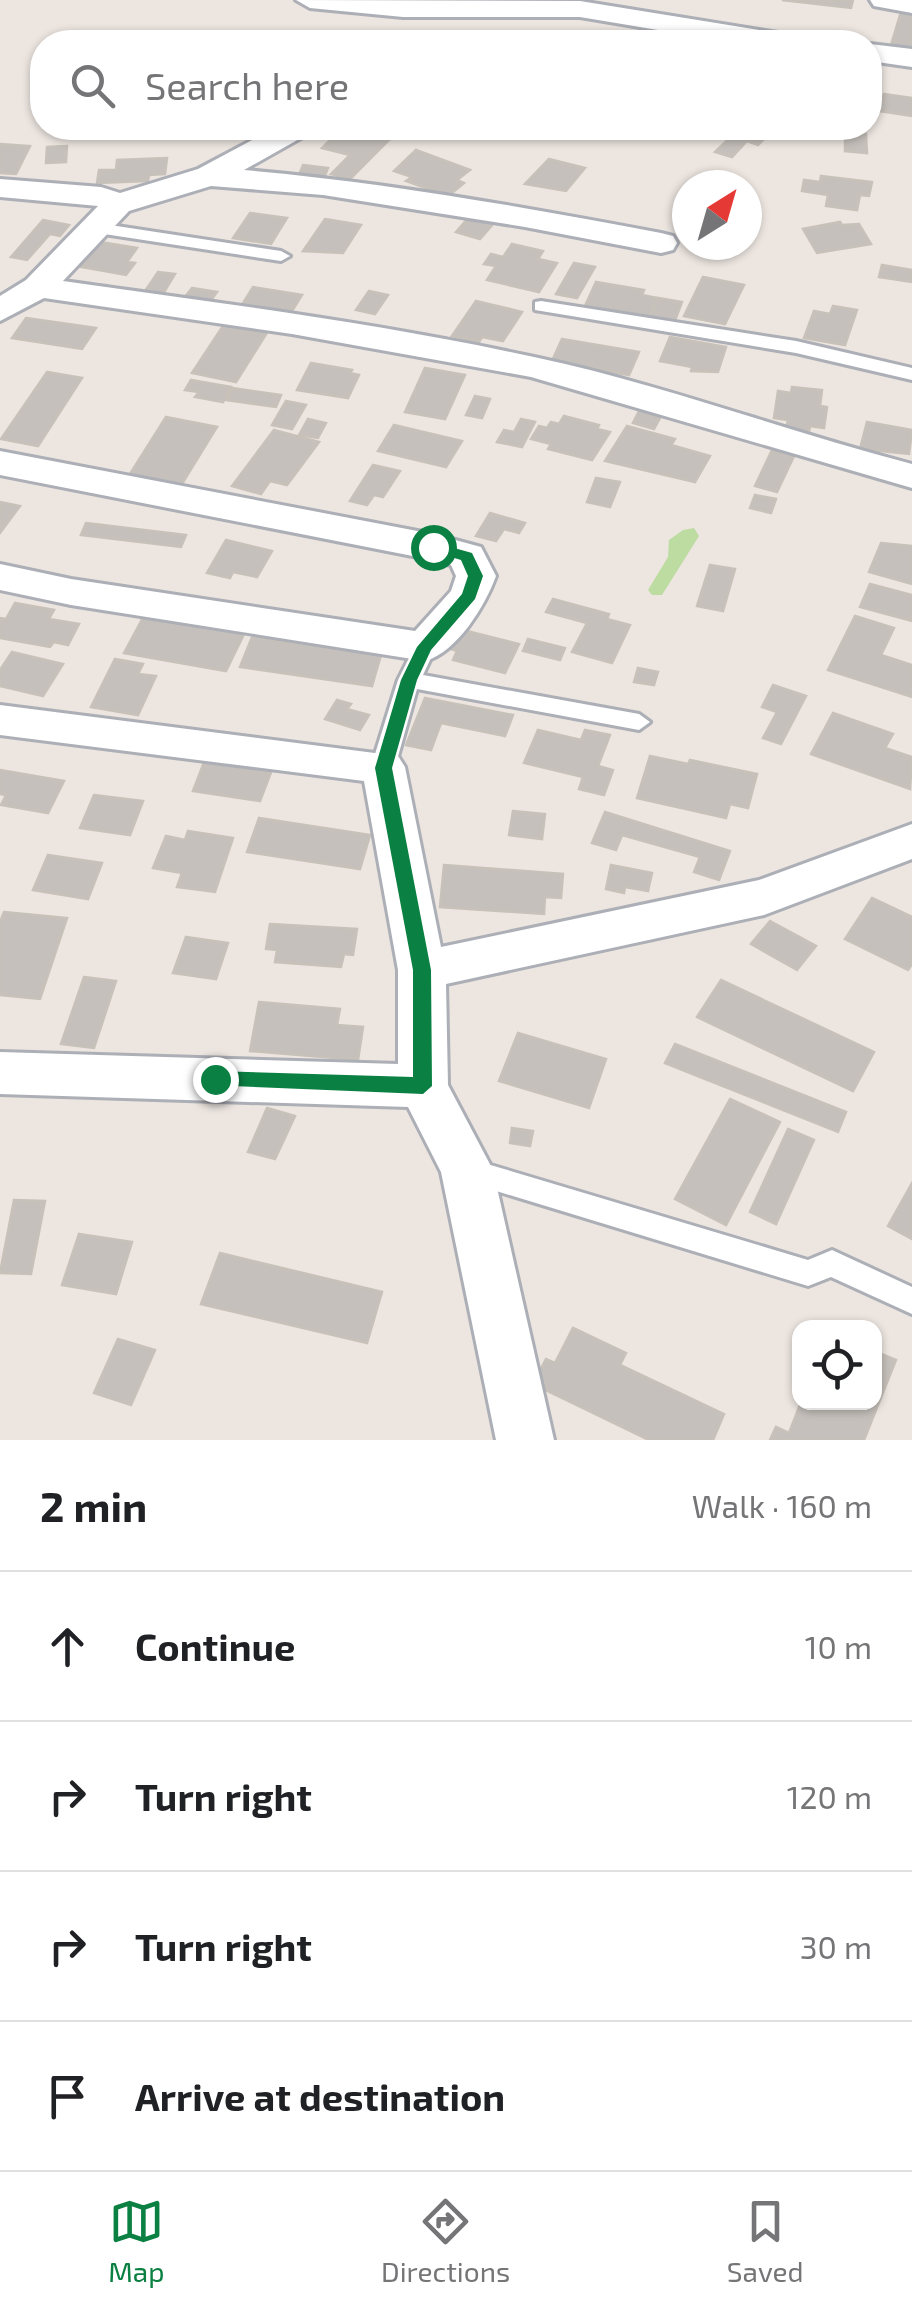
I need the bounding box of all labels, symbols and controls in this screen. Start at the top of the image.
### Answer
search box [30,30,882,140]
icon: search [65,58,120,113]
text: Search here [145,62,349,108]
north arrow [672,170,762,260]
route start [411,525,457,571]
route end [193,1057,239,1103]
map controls [792,1320,882,1410]
button: locate [792,1320,882,1410]
text: 2 min [40,1480,147,1530]
text: Walk · 160 m [692,1486,872,1524]
icon: ahead [40,1619,95,1674]
text: Continue [135,1623,295,1669]
text: 10 m [805,1627,872,1665]
icon: right [40,1769,95,1824]
text: Turn right [135,1773,312,1819]
text: 120 m [787,1777,872,1815]
icon: right [40,1919,95,1974]
text: Turn right [135,1923,312,1969]
text: 30 m [800,1927,872,1965]
icon: arrive [40,2069,95,2124]
text: Arrive at destination [135,2073,505,2119]
tab: Map [108,2194,164,2288]
tab: Directions [381,2194,510,2288]
tab: Saved [727,2194,804,2288]

